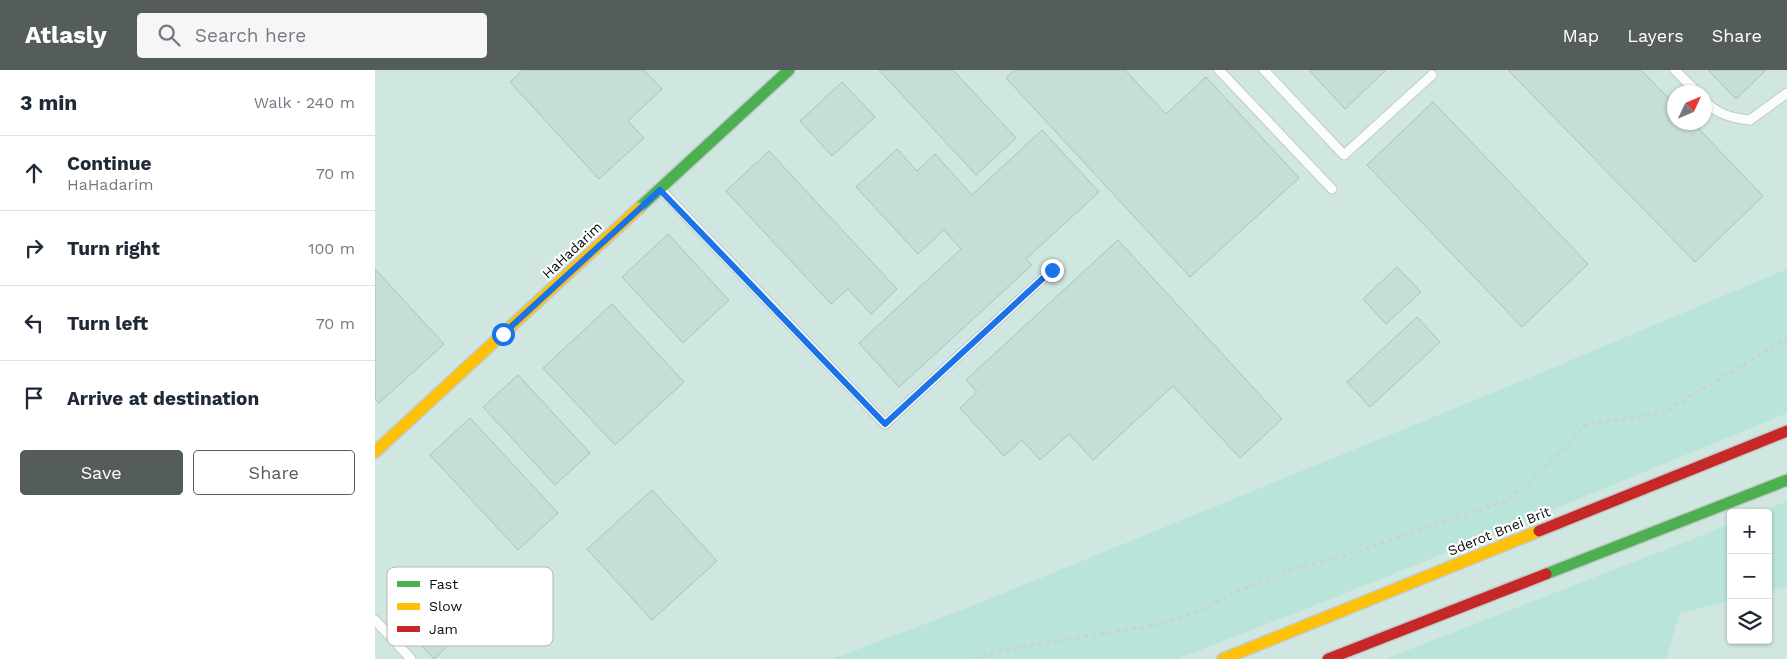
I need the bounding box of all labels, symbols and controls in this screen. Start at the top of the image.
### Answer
search box [137,13,487,58]
text: Atlasly [25,21,107,49]
icon: search [155,21,183,49]
text: Search here [195,24,306,47]
text: Map [1562,25,1599,46]
text: Layers [1627,25,1684,46]
text: Share [1712,25,1762,46]
north arrow [1667,85,1712,130]
text: 3 min [20,90,77,115]
text: Walk · 240 m [254,93,355,112]
text: Continue [67,152,151,175]
icon: ahead [20,159,48,187]
text: 70 m [316,164,355,183]
text: HaHadarim [67,175,154,194]
street label: HaHadarim [539,218,605,282]
icon: right [20,234,48,262]
text: Turn right [67,237,160,260]
text: 100 m [308,239,355,258]
route end [1041,259,1064,282]
icon: left [20,309,48,337]
text: Turn left [67,312,148,335]
text: 70 m [316,314,355,333]
route start [492,323,515,346]
icon: arrive [20,384,48,412]
text: Arrive at destination [67,387,259,410]
button: Save [20,450,183,495]
button: Share [193,450,355,495]
street label: Sderot Bnei Brit [1445,503,1553,559]
map controls [1727,509,1772,644]
button: + [1727,509,1772,554]
button: − [1727,554,1772,599]
legend [387,567,553,646]
text: Fast [429,576,458,592]
text: Slow [429,598,462,614]
button: layers [1727,599,1772,644]
text: Jam [429,621,458,637]

